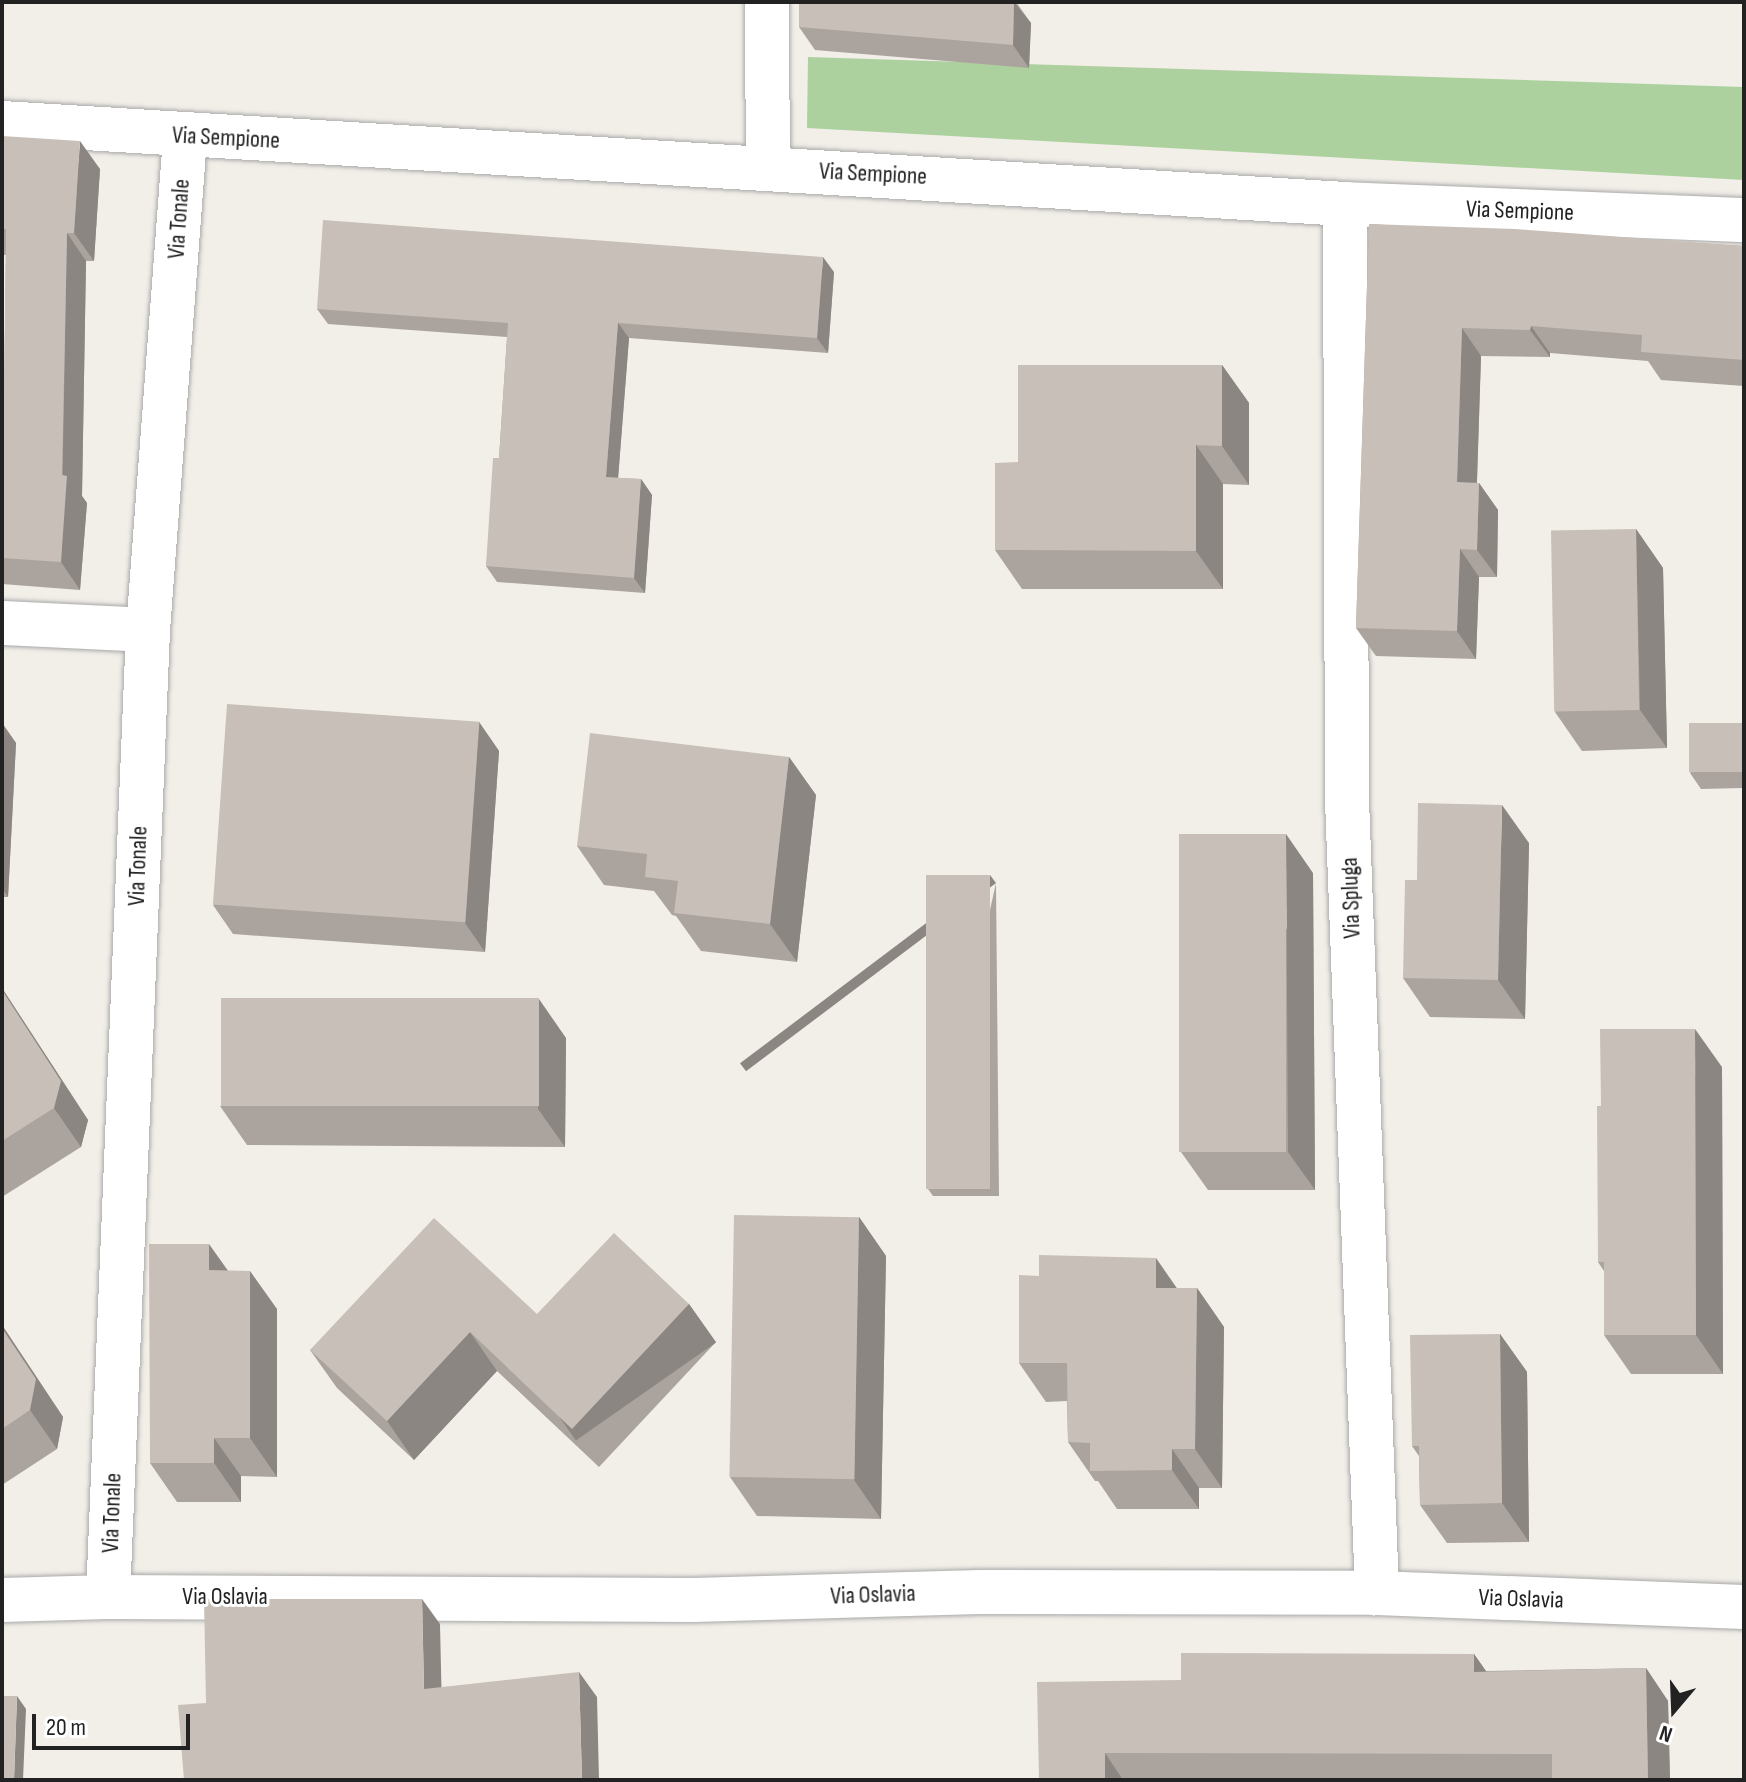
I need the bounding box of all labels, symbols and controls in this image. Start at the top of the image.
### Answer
street label: Via Sempione [171,121,281,155]
street label: Via Sempione [818,157,928,191]
street label: Via Tonale [162,178,196,260]
street label: Via Sempione [1466,195,1574,227]
street label: Via Tonale [122,825,154,907]
street label: Via Spluga [1335,857,1367,939]
street label: Via Tonale [96,1472,128,1554]
street label: Via Oslavia [830,1579,916,1611]
street label: Via Oslavia [182,1583,268,1611]
street label: Via Oslavia [1478,1583,1564,1615]
north arrow [1634,1670,1714,1750]
scale bar [36,1698,194,1748]
text: 20 m [46,1713,86,1742]
text: N [1656,1718,1676,1748]

